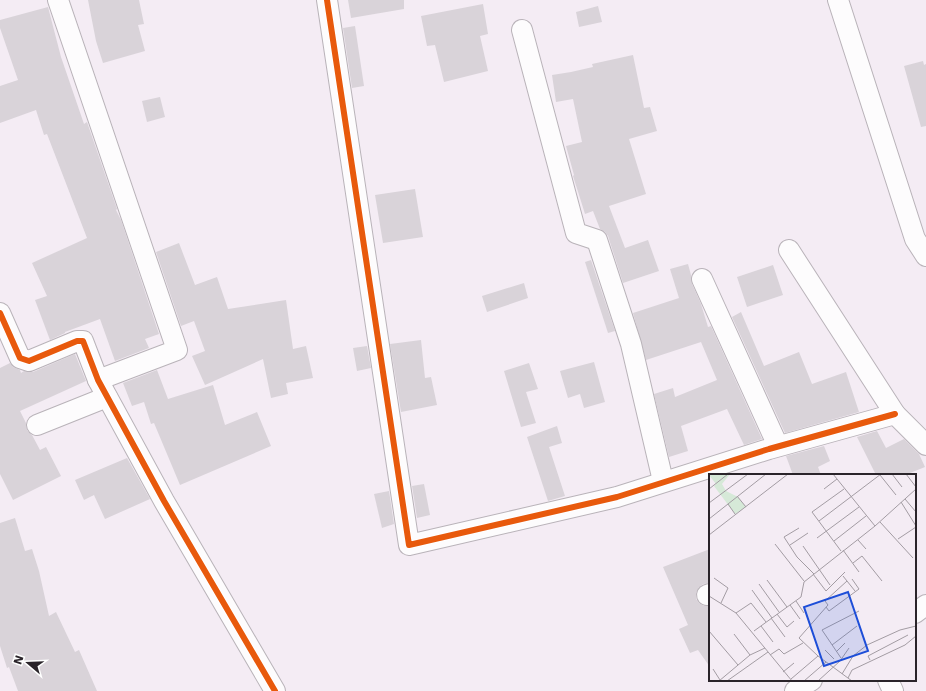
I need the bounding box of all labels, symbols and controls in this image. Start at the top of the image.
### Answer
inset map [709,474,916,681]
north arrow [8,643,48,683]
text: N [11,653,27,666]

